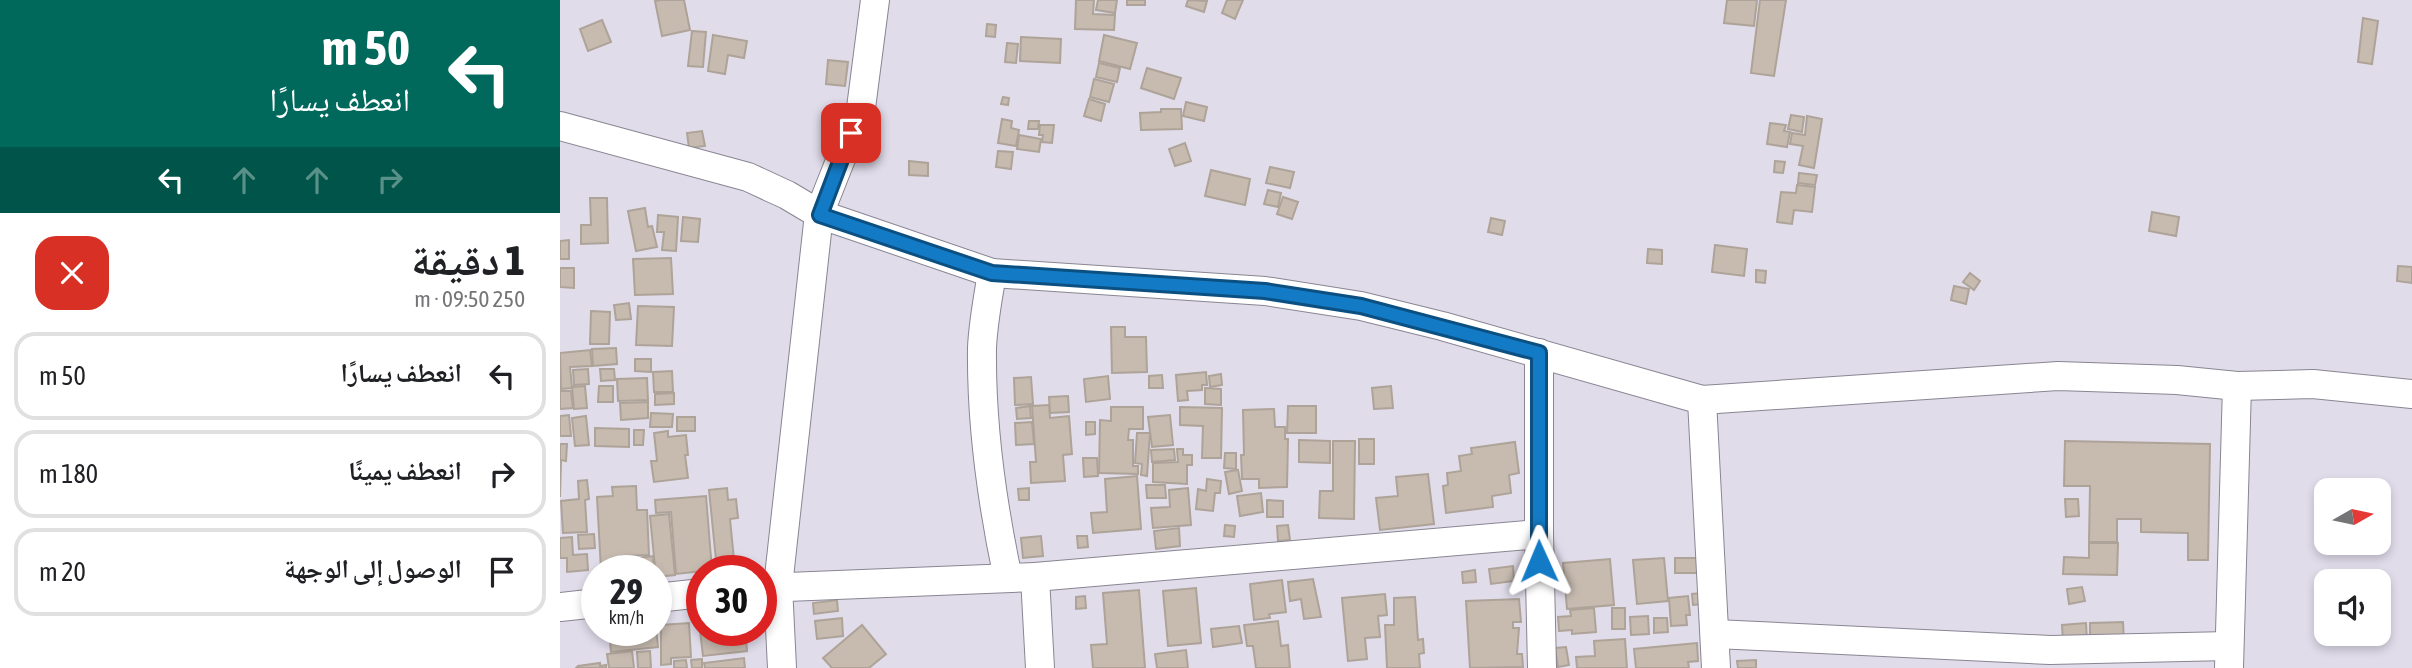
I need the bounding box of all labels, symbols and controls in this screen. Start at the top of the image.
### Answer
text: 50 m [322,19,410,75]
icon: left [434,28,525,119]
text: انعطف يسارًا [269,81,410,118]
pin [821,103,881,163]
icon: arrive [832,114,870,152]
icon: left [152,161,190,199]
icon: ahead [225,161,263,199]
icon: ahead [298,161,336,199]
icon: right [371,161,409,199]
button: close [35,236,109,310]
text: 1 دقيقة [411,236,525,284]
text: 250 m · 09:50 [414,286,525,312]
icon: left [483,357,521,395]
text: انعطف يسارًا [341,358,462,388]
text: 50 m [39,361,86,391]
icon: right [483,455,521,493]
text: انعطف يمينًا [348,456,462,486]
text: 180 m [39,459,98,489]
north arrow [2314,478,2390,555]
map controls [2314,478,2391,646]
position arrow [1502,524,1576,598]
icon: arrive [483,553,521,591]
text: الوصول إلى الوجهة [284,554,462,584]
speed limit sign: 30 [686,555,777,646]
text: 20 m [39,557,86,587]
button: sound [2314,569,2391,646]
text: 29 [610,571,643,611]
text: km/h [609,607,644,628]

